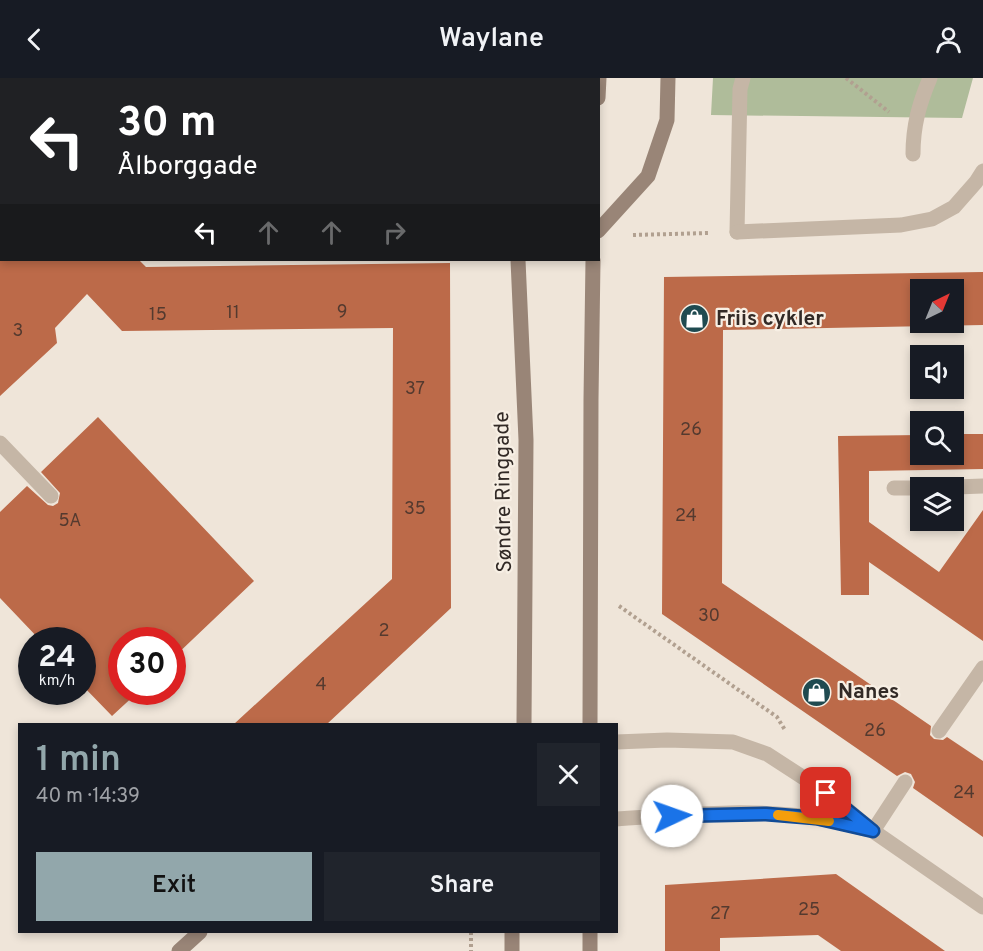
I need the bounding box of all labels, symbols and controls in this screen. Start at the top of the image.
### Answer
text: Waylane [439,22,544,56]
icon: back [18,23,51,56]
icon: person [932,23,965,56]
text: 30 m [117,98,216,151]
icon: left [18,102,96,180]
text: Ålborggade [117,150,258,184]
icon: left [189,216,222,249]
icon: ahead [252,216,285,249]
icon: ahead [315,216,348,249]
icon: right [378,216,411,249]
north arrow [910,279,964,333]
map controls [910,279,964,531]
house number: 9 [337,301,347,324]
house number: 11 [226,302,240,325]
shop icon: Friis cykler [679,303,711,335]
house number: 15 [149,304,167,327]
place label: Friis cykler [716,306,824,333]
house number: 3 [13,320,23,343]
button: sound [910,345,964,399]
house number: 37 [405,378,425,401]
street label: Søndre Ringgade [489,411,519,573]
button: search [910,411,964,465]
house number: 26 [680,419,702,442]
button: layers [910,477,964,531]
house number: 35 [404,498,426,521]
house number: 24 [675,505,697,528]
house number: 5A [58,510,82,533]
house number: 30 [698,605,720,628]
house number: 2 [378,620,390,643]
speed limit sign: 30 [108,627,186,705]
text: 24 [38,640,76,677]
text: km/h [39,672,75,691]
house number: 4 [315,674,327,697]
shop icon: Nanes [801,676,833,708]
place label: Nanes [838,679,899,706]
house number: 26 [864,720,886,743]
text: 1 min [36,738,121,784]
button: close [537,743,600,806]
pin [800,767,851,818]
icon: arrive [809,776,842,809]
house number: 24 [953,782,975,805]
text: 40 m · 14:39 [36,784,140,810]
position arrow [640,784,704,848]
button: Exit [36,852,312,921]
button: Share [324,852,600,921]
house number: 25 [798,899,820,922]
house number: 27 [710,903,730,926]

